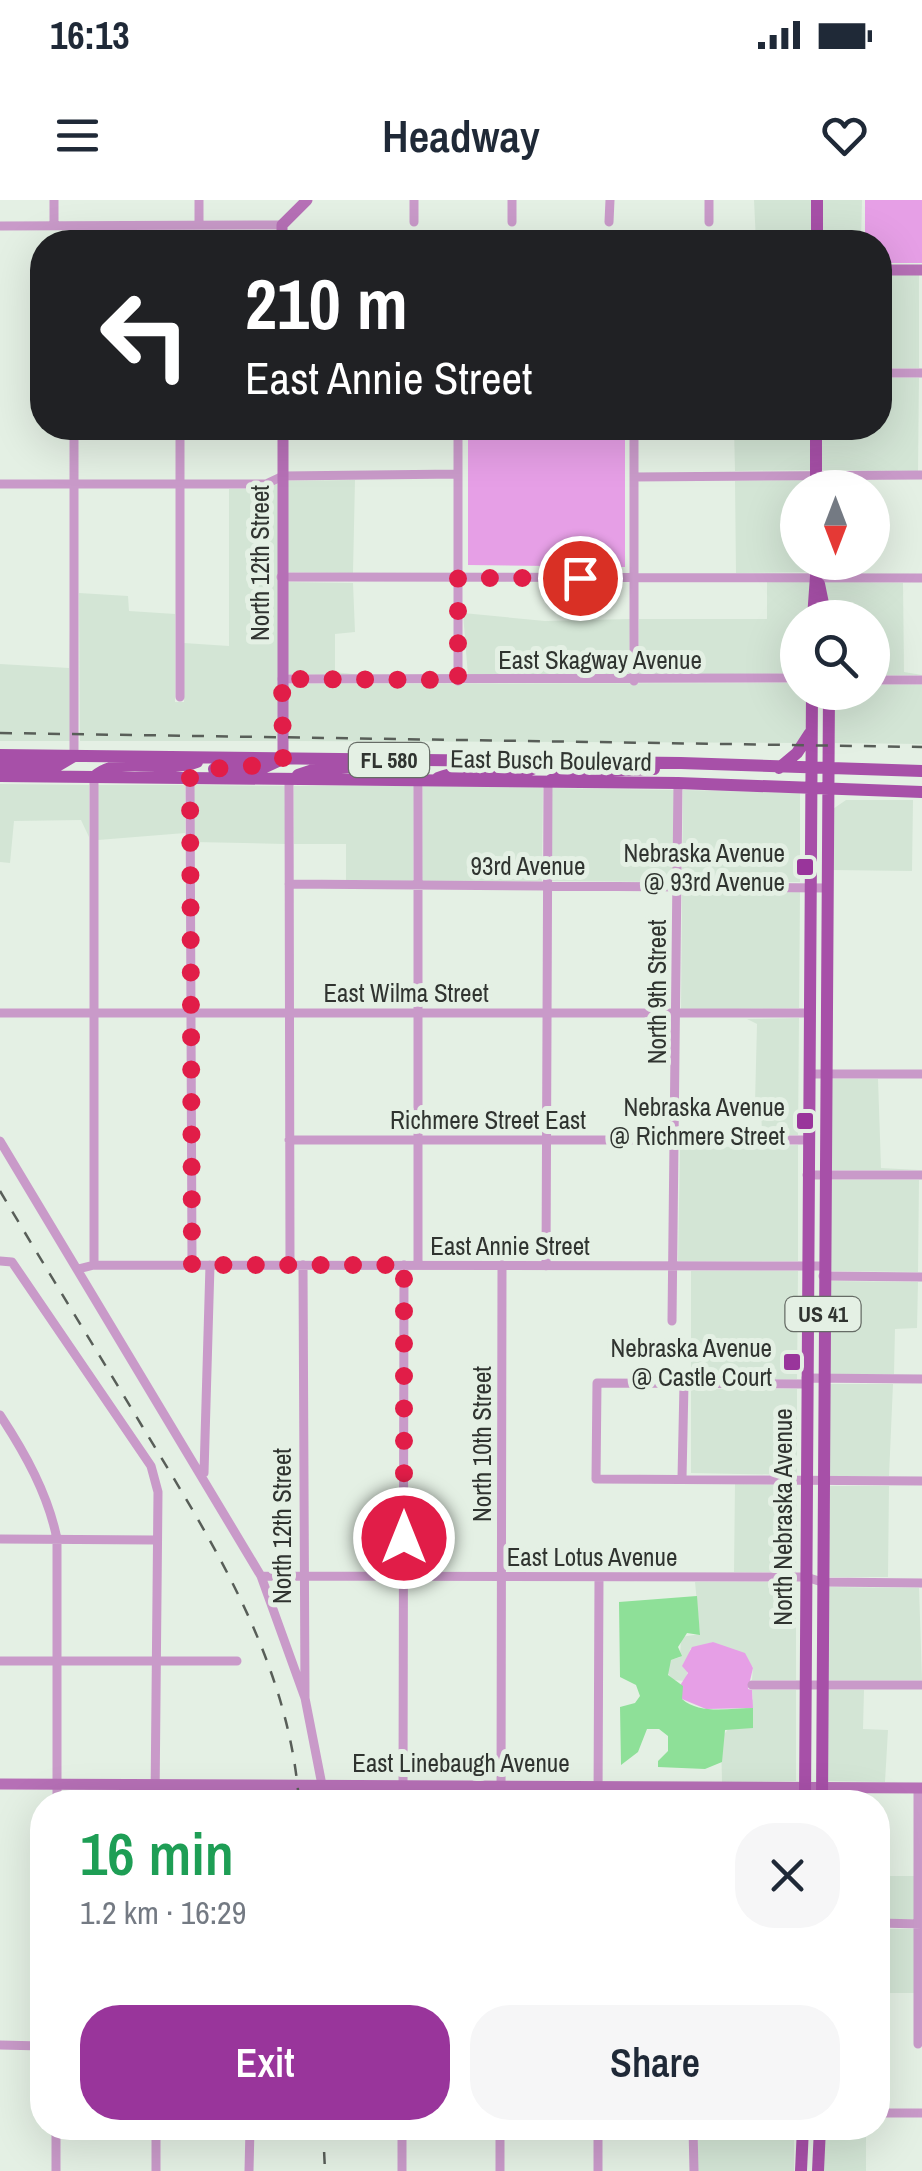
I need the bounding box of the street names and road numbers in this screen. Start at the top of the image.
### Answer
street label: North 12th Street [243,485,277,641]
street label: East Skagway Avenue [498,643,702,677]
street label: East Busch Boulevard [450,741,652,779]
road number: FL 580 [349,743,429,777]
street label: 93rd Avenue [471,849,585,883]
street label: North 9th Street [640,919,674,1064]
street label: East Wilma Street [323,976,489,1010]
street label: Richmere Street East [390,1103,586,1137]
street label: East Annie Street [430,1229,590,1263]
road number: US 41 [786,1297,860,1331]
street label: North 10th Street [465,1366,499,1522]
street label: North Nebraska Avenue [766,1408,800,1626]
street label: North 12th Street [265,1448,299,1604]
street label: East Lotus Avenue [507,1540,677,1574]
street label: East Linebaugh Avenue [352,1746,570,1780]

